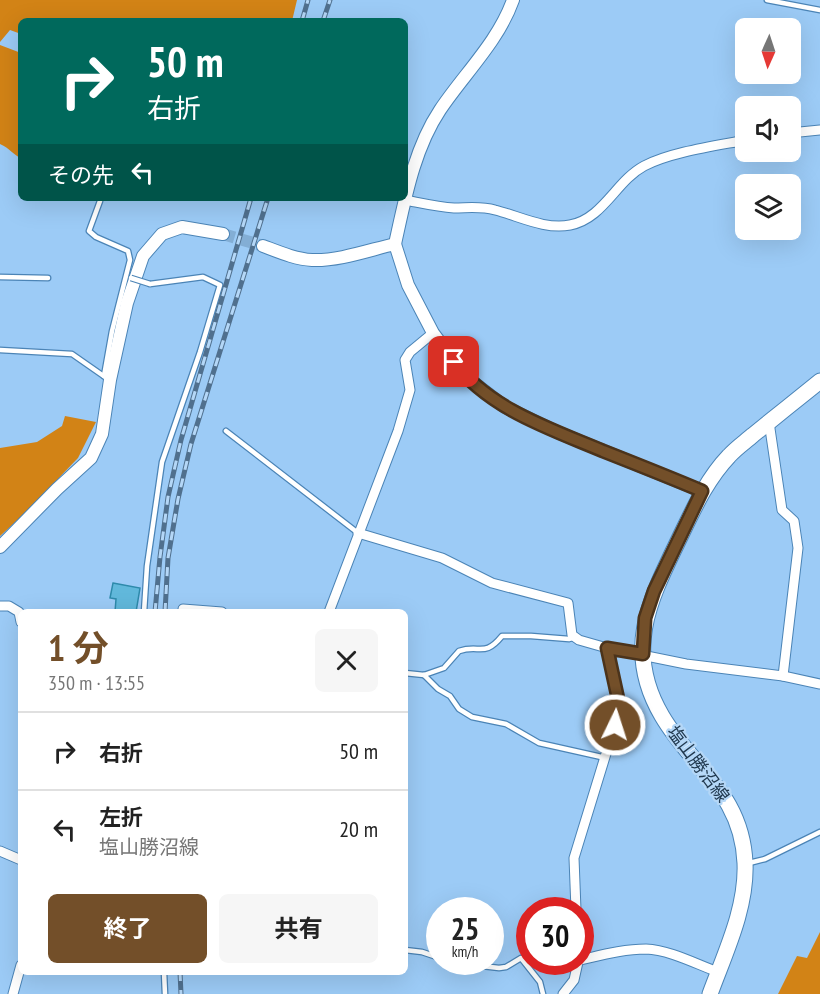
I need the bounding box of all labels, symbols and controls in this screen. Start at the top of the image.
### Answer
north arrow [735,18,801,84]
map controls [735,18,801,240]
text: 50 m [147,34,224,89]
icon: right [48,42,126,120]
text: 右折 [147,91,201,125]
button: sound [735,96,801,162]
icon: left [126,156,159,189]
text: その先 [48,161,114,189]
button: layers [735,174,801,240]
pin [428,336,479,387]
icon: arrive [437,345,470,378]
text: 1 分 [48,624,109,671]
button: close [315,629,378,692]
text: 350 m · 13:55 [48,670,145,696]
position arrow [583,693,647,757]
street label: 塩山勝沼線 [662,721,735,807]
icon: right [48,735,81,768]
text: 50 m [339,737,378,765]
text: 右折 [99,739,143,767]
text: 左折 [99,803,143,831]
icon: left [48,813,81,846]
text: 20 m [339,815,378,843]
text: 塩山勝沼線 [99,834,199,860]
button: 終了 [48,894,207,963]
button: 共有 [219,894,378,963]
speed limit sign: 30 [516,897,594,975]
text: 25 [451,909,479,948]
text: km/h [452,942,478,961]

